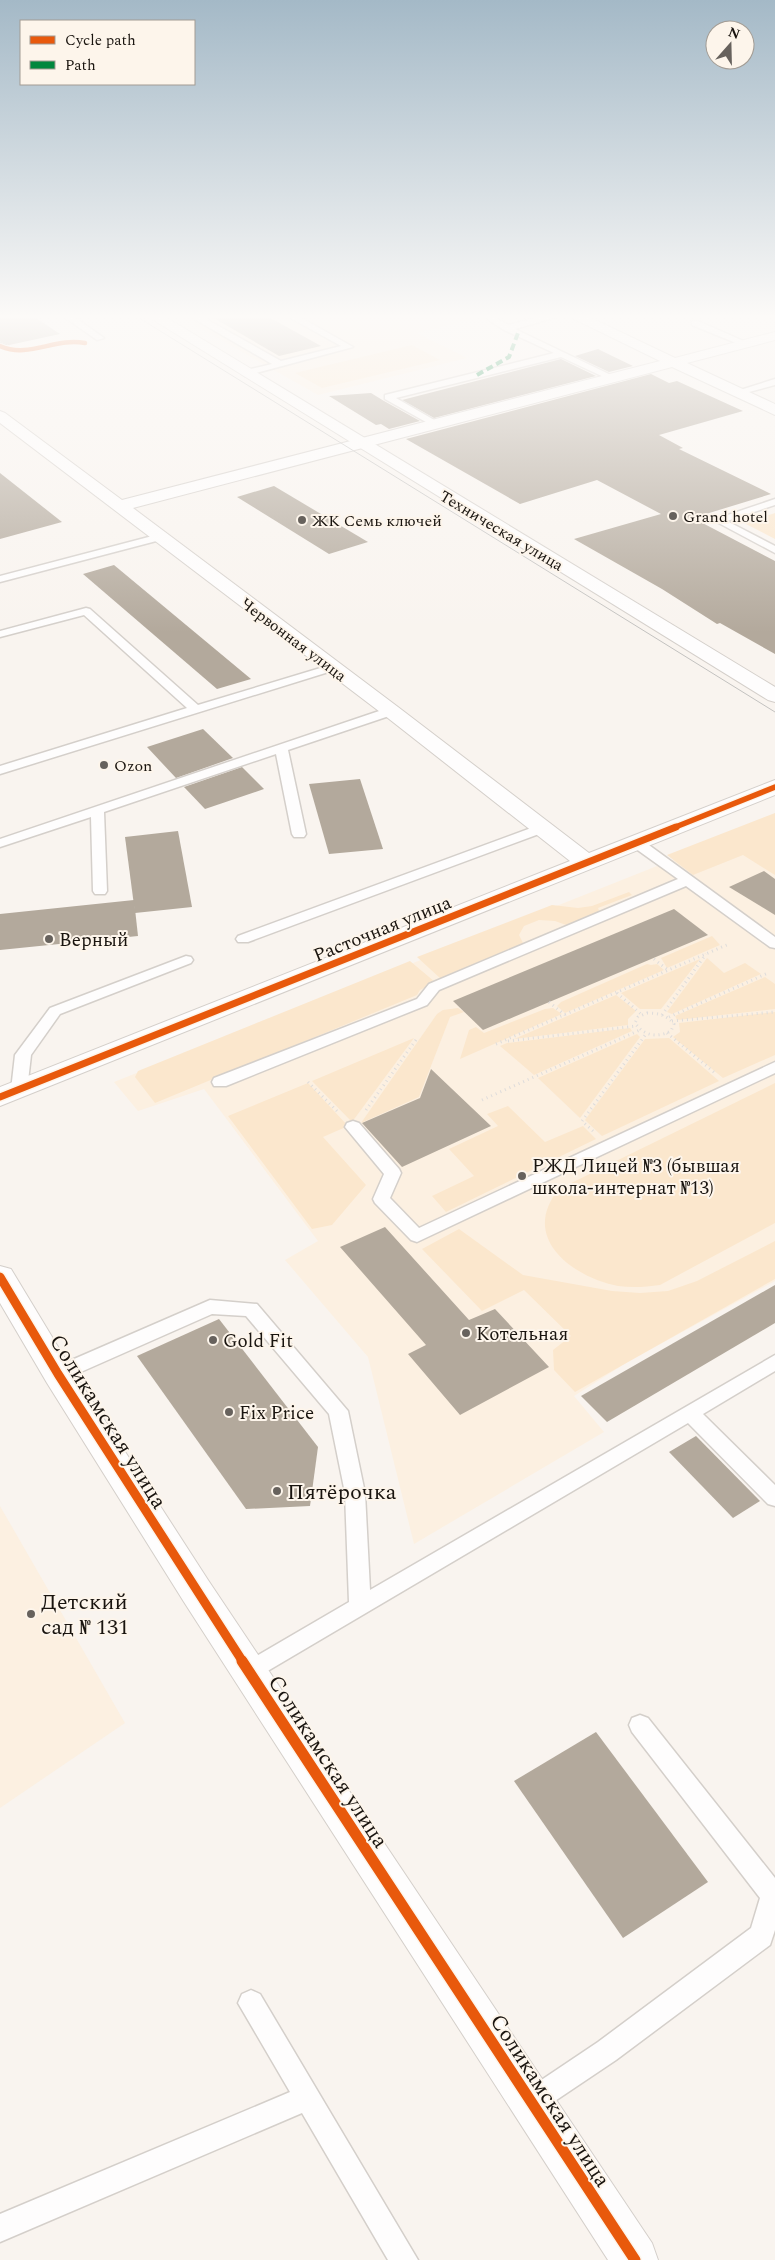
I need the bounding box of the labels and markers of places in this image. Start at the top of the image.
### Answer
place label: Grand hotel [683,505,768,529]
place label: ЖК Семь ключей [312,509,442,533]
marker: Grand hotel [667,510,679,522]
marker: ЖК Семь ключей [296,514,308,526]
place label: Ozon [114,754,152,778]
marker: Ozon [98,759,110,771]
place label: Верный [59,926,128,955]
marker: Верный [43,933,55,945]
place label: РЖД Лицей №3 (бывшая школа-интернат №13) [532,1152,740,1203]
marker: РЖД Лицей №3 (бывшая школа-интернат №13) [516,1170,528,1182]
place label: Котельная [476,1320,569,1349]
place label: Gold Fit [223,1327,293,1356]
marker: Котельная [460,1327,472,1339]
marker: Gold Fit [207,1334,219,1346]
place label: Fix Price [239,1399,314,1428]
marker: Fix Price [223,1406,235,1418]
place label: Пятёрочка [287,1476,397,1509]
marker: Пятёрочка [271,1485,283,1497]
place label: Детский сад № 131 [41,1586,129,1644]
marker: Детский сад № 131 [25,1608,37,1620]

